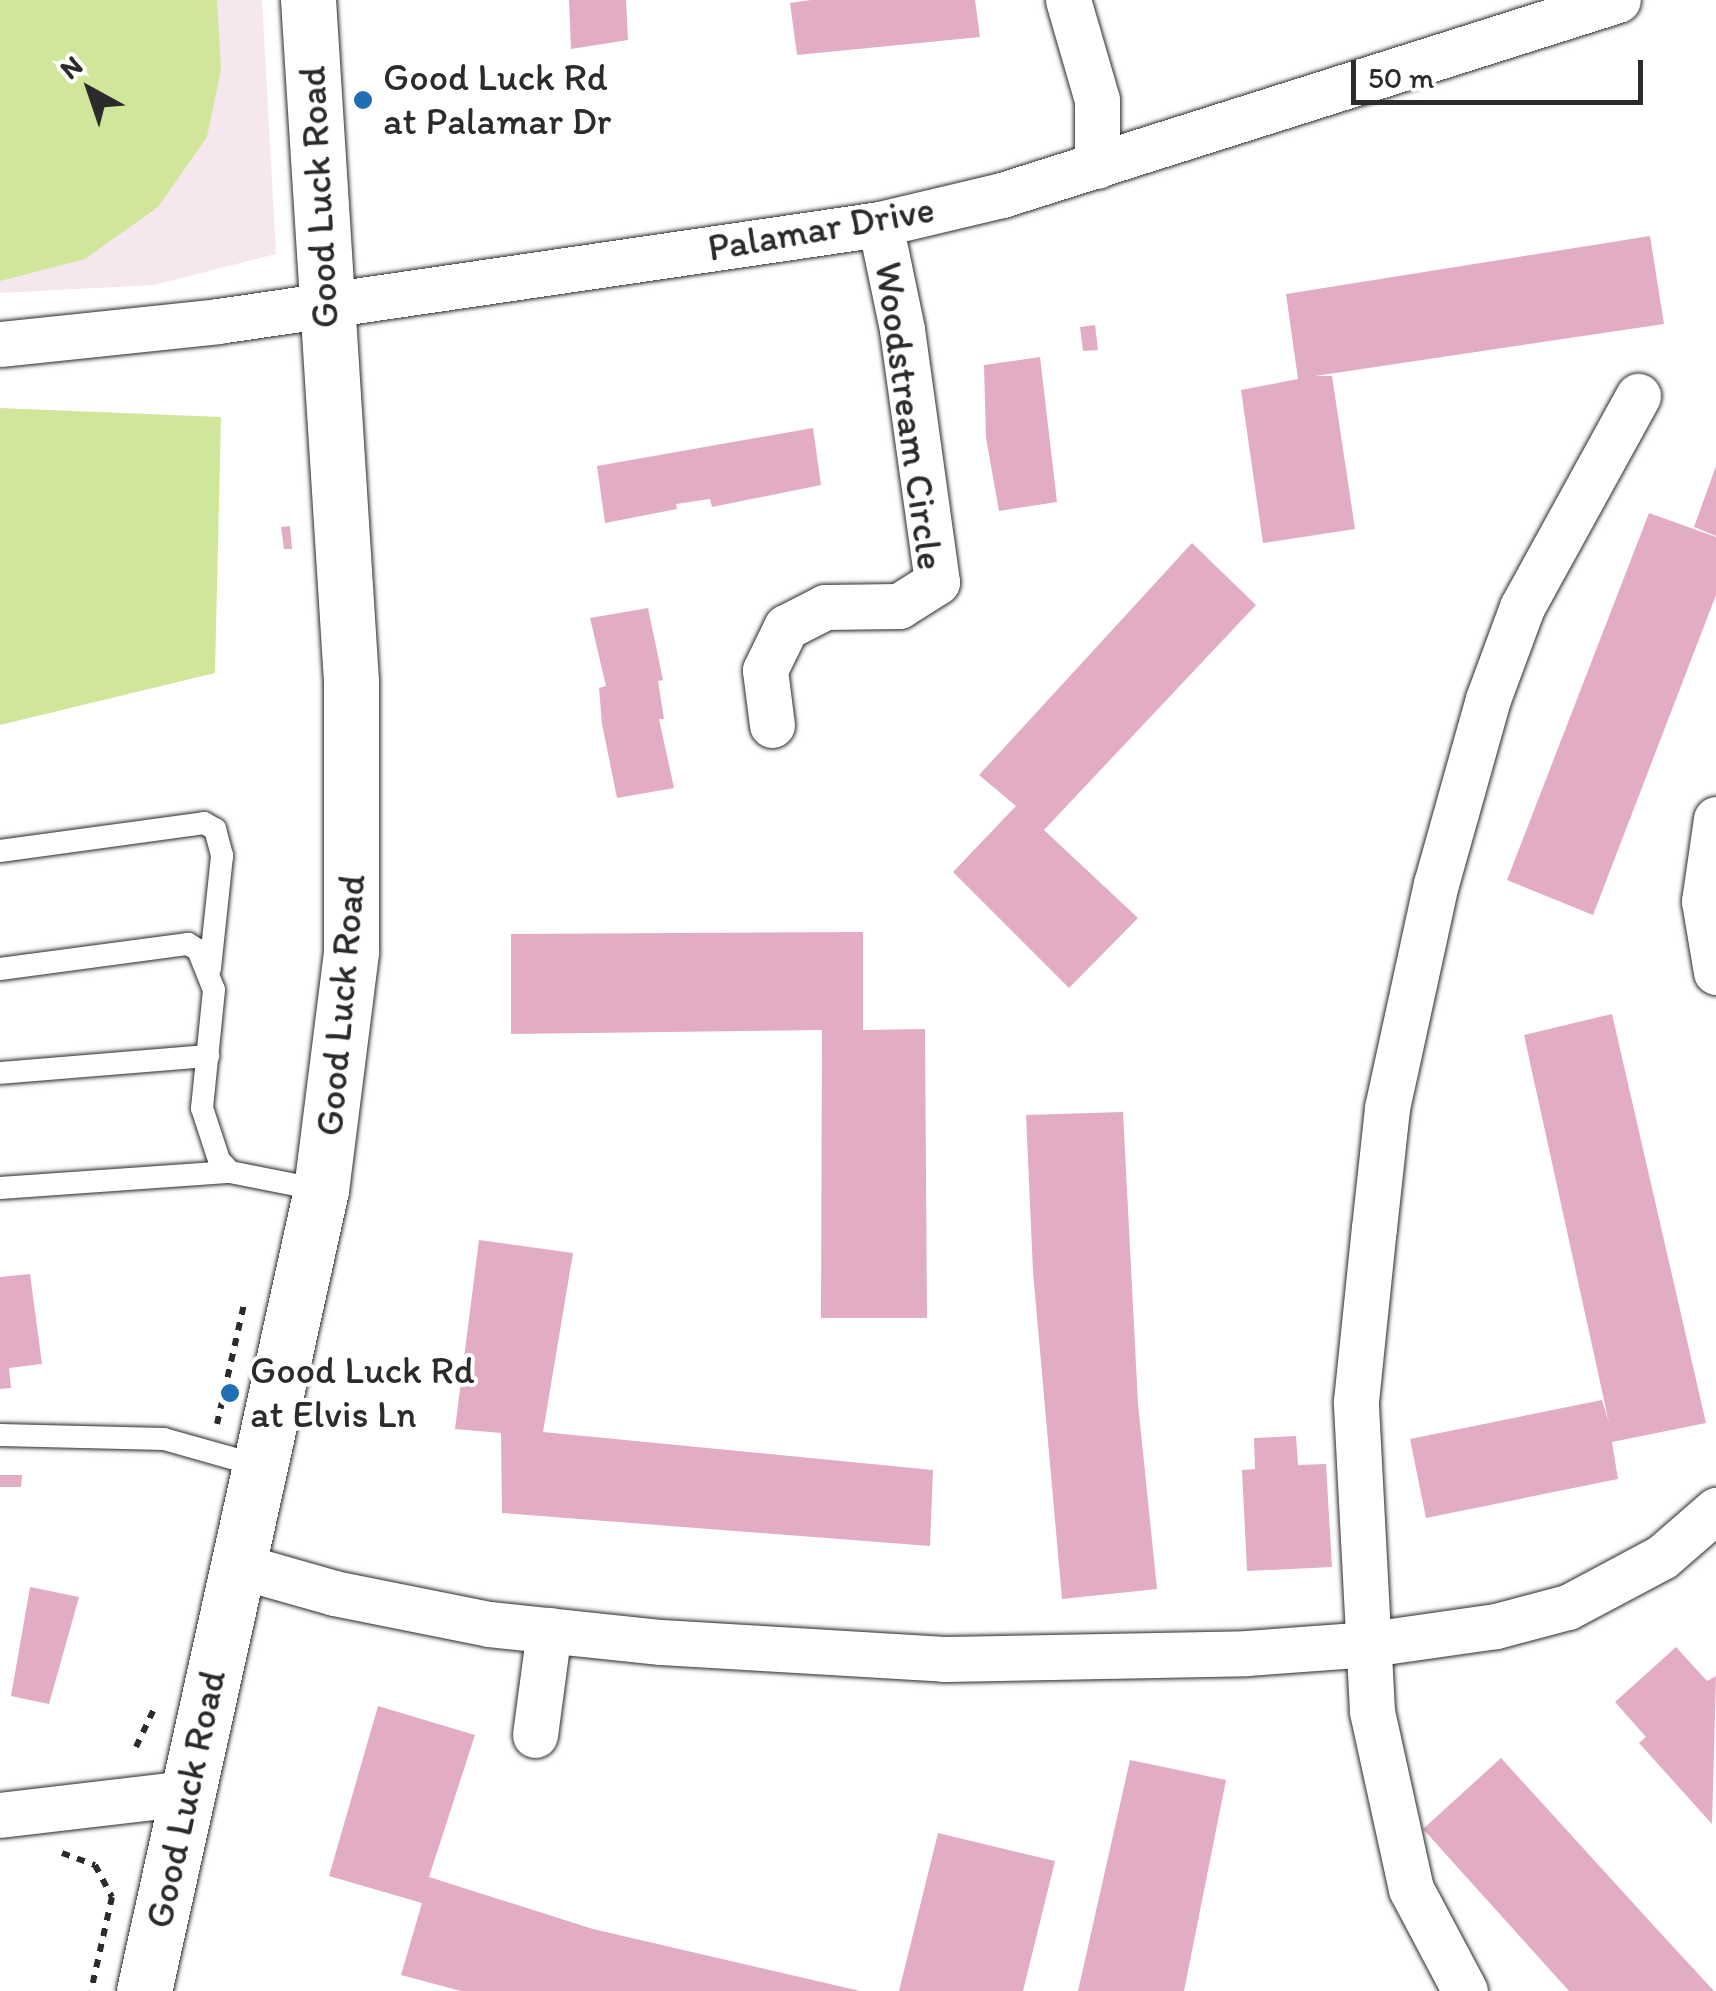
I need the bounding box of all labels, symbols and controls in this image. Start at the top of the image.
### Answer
north arrow [40,40,140,140]
scale bar [1356,40,1648,102]
text: N [53,48,89,86]
place label: Good Luck Rd at Palamar Dr [383,55,609,144]
text: 50 m [1368,59,1434,96]
street label: Good Luck Road [289,65,349,329]
marker: Good Luck Rd at Palamar Dr [352,89,374,111]
street label: Palamar Drive [704,187,938,271]
street label: Woodstream Circle [865,259,953,573]
street label: Good Luck Road [307,873,375,1137]
place label: Good Luck Rd at Elvis Ln [250,1348,474,1438]
marker: Good Luck Rd at Elvis Ln [219,1382,241,1404]
street label: Good Luck Road [136,1666,236,1932]

